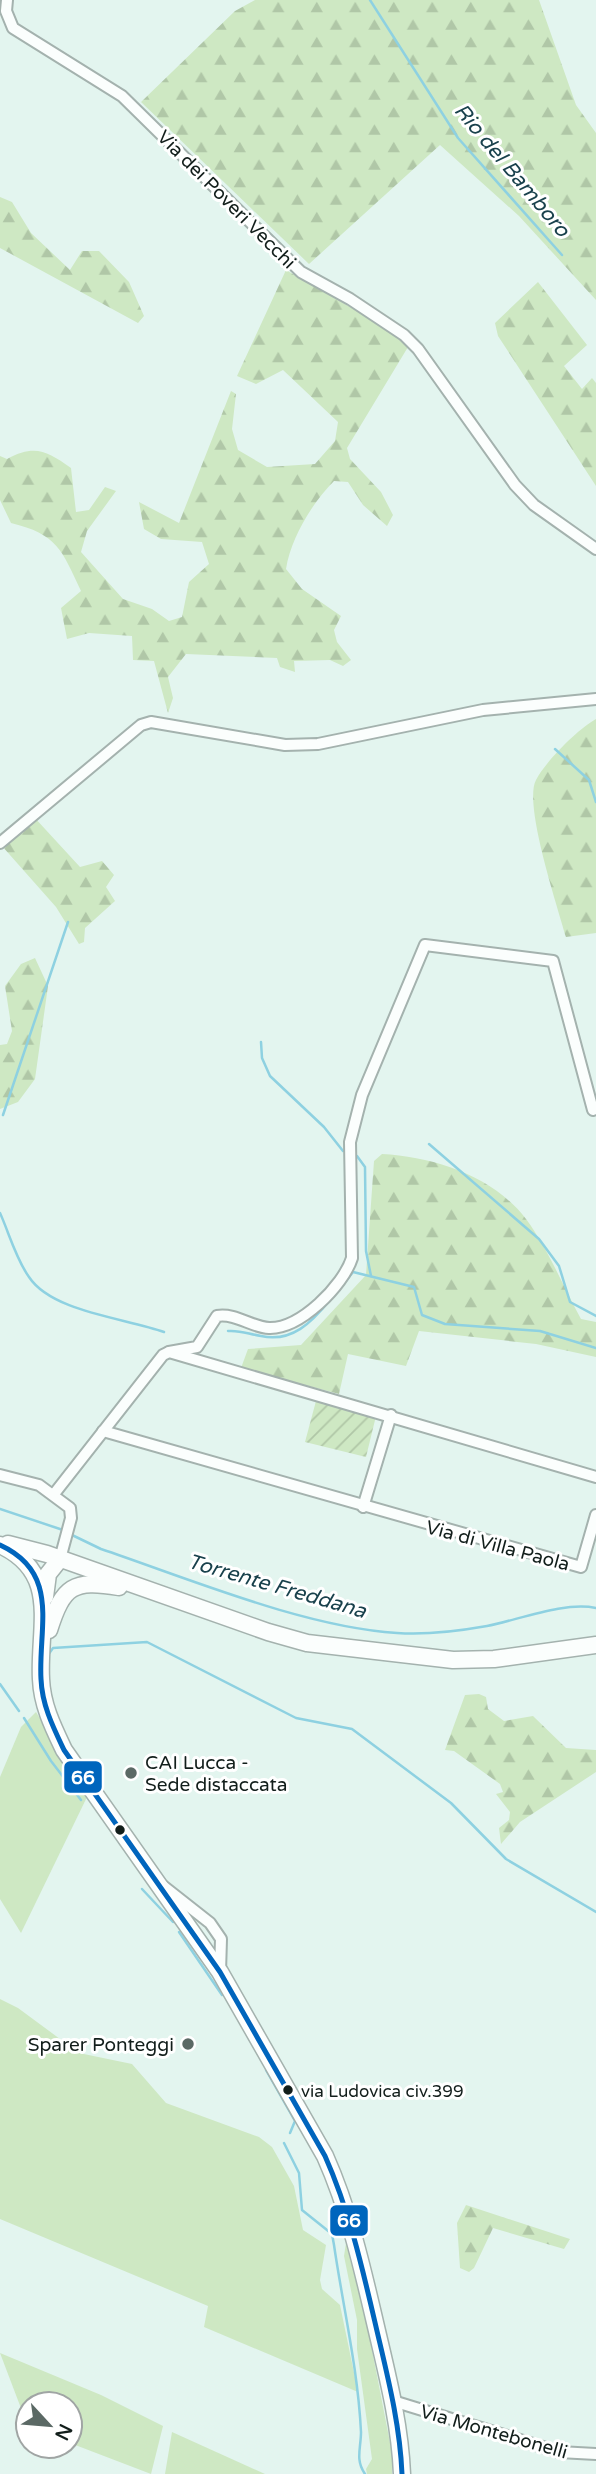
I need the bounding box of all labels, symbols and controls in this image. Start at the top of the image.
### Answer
water label: Rio del Bamboro [449,99,575,243]
street label: Via dei Poveri Vecchi [153,126,300,273]
street label: Via di Villa Paola [424,1516,572,1576]
water label: Torrente Freddana [185,1549,370,1624]
place label: CAI Lucca - Sede distaccata [145,1752,287,1796]
line badge: 66 [63,1760,103,1794]
marker: CAI Lucca - Sede distaccata [123,1765,139,1781]
text: 66 [71,1767,95,1789]
unlabelled marker [113,1823,127,1837]
place label: Sparer Ponteggi [28,2034,174,2056]
marker: Sparer Ponteggi [180,2036,196,2052]
place label: via Ludovica civ.399 [301,2081,464,2102]
marker: via Ludovica civ.399 [281,2083,295,2097]
line badge: 66 [329,2204,369,2237]
text: 66 [337,2210,361,2232]
north arrow [14,2390,84,2460]
street label: Via Montebonelli [418,2400,570,2464]
text: N [50,2420,77,2444]

